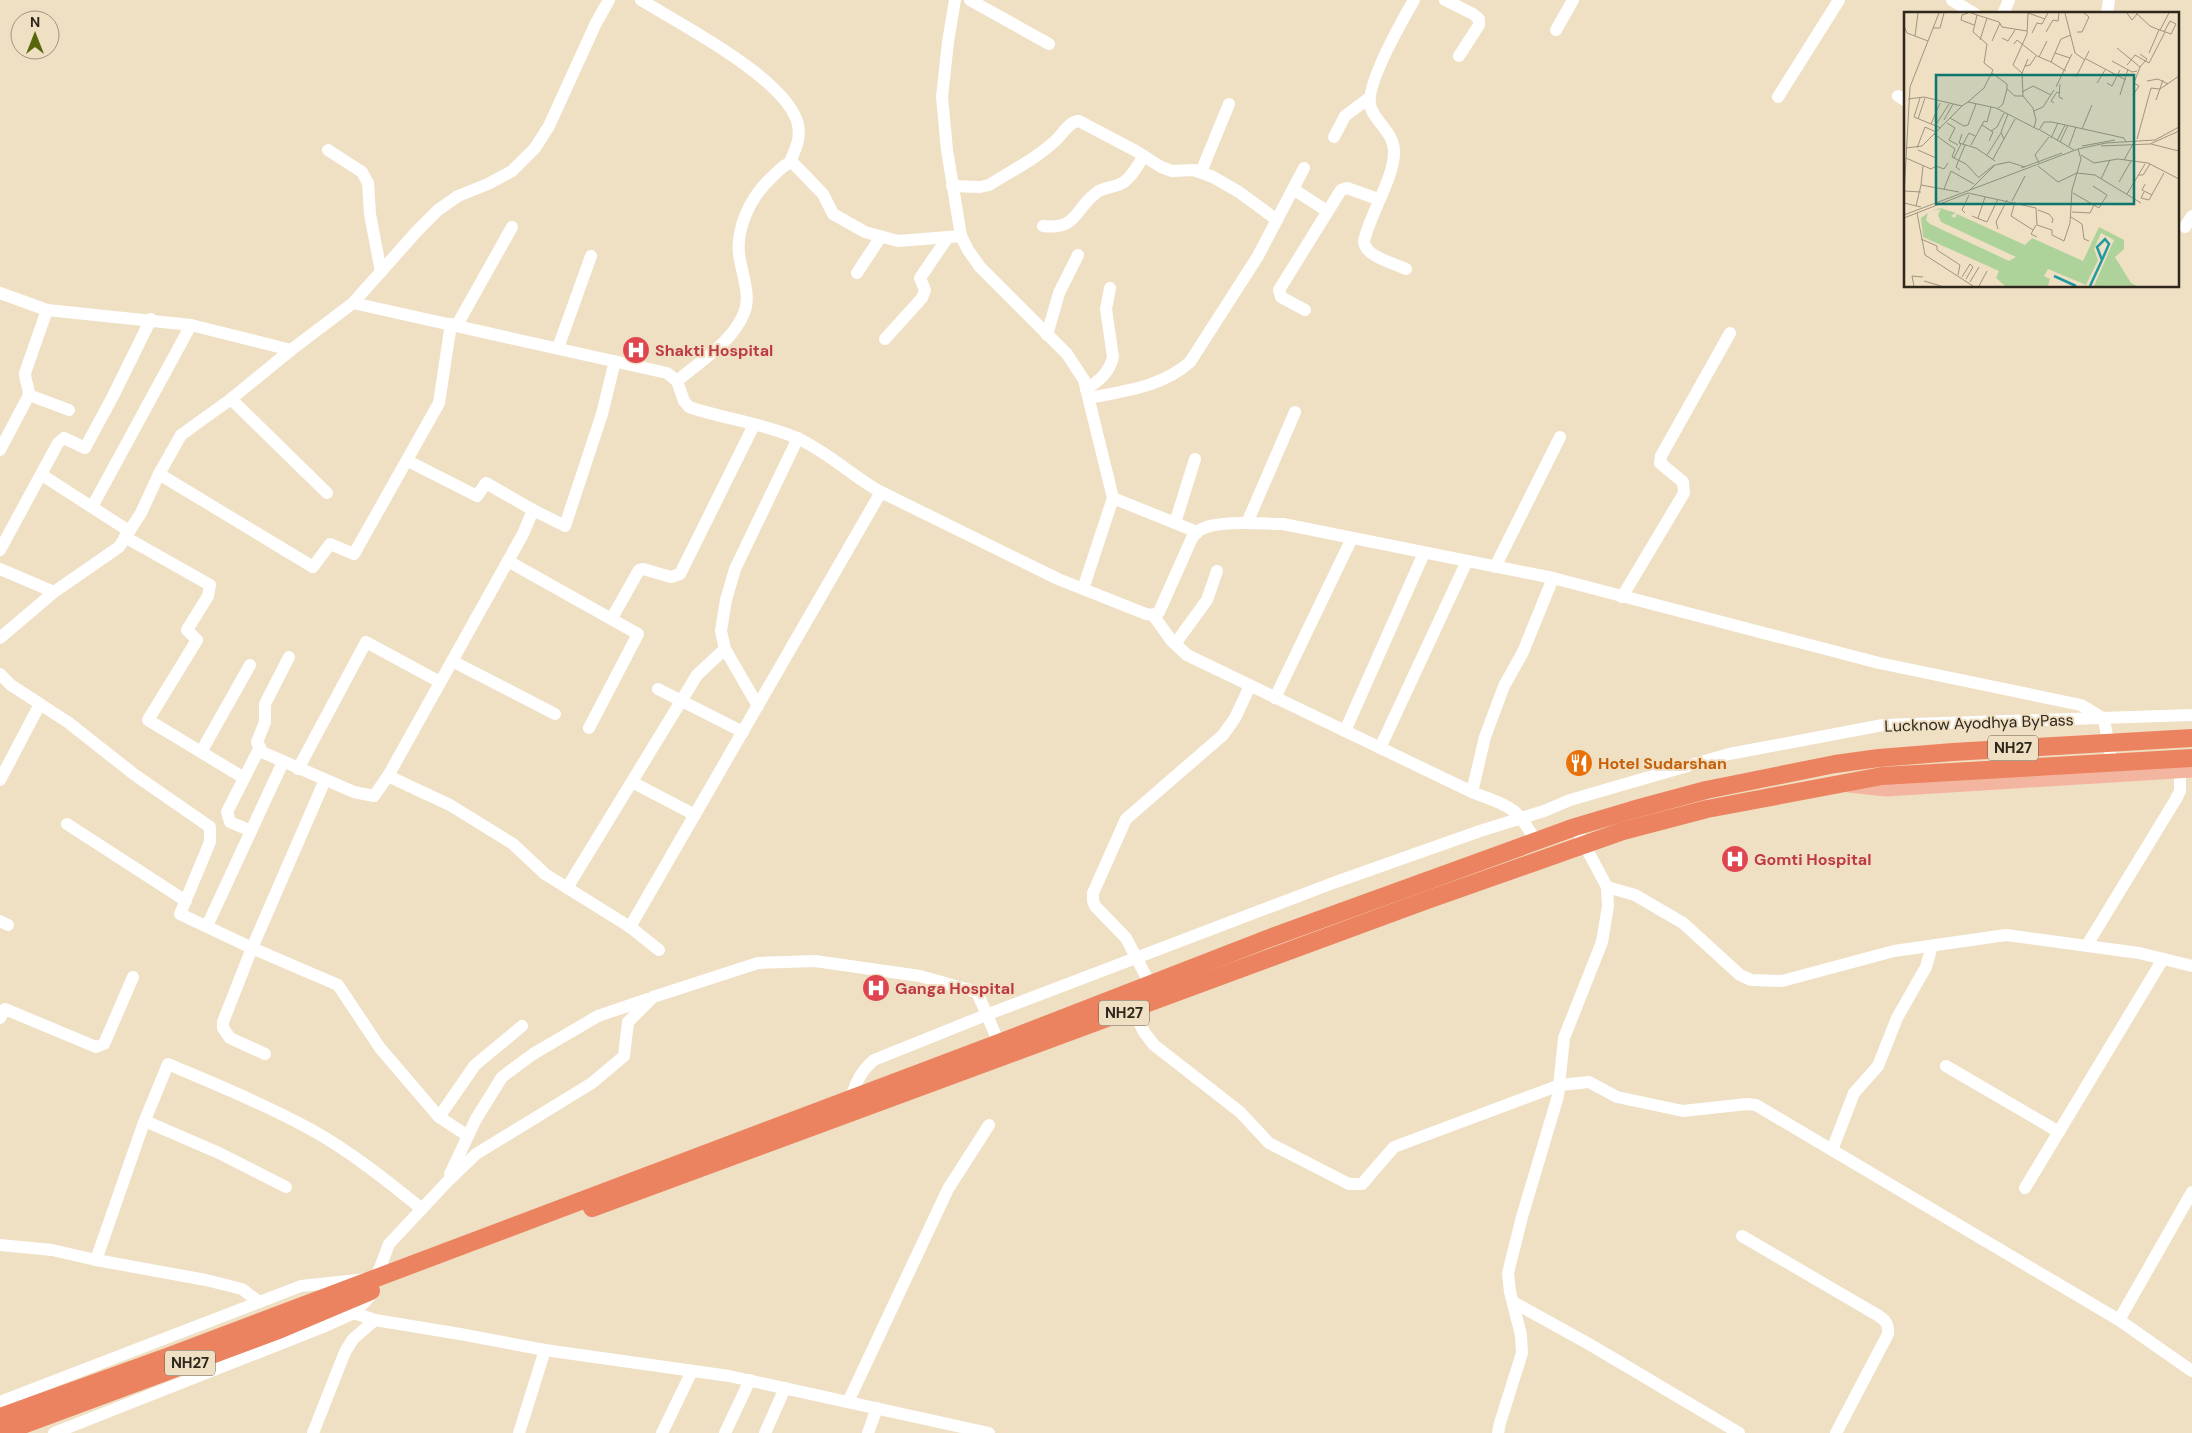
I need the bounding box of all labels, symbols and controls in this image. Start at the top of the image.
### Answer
north arrow [10,10,60,60]
inset map [1904,12,2180,288]
text: N [30,13,40,31]
hospital icon: Shakti Hospital [621,335,651,365]
place label: Shakti Hospital [655,340,773,361]
street label: Lucknow Ayodhya ByPass [1884,709,2074,737]
road number: NH27 [1988,736,2038,760]
restaurant icon: Hotel Sudarshan [1564,748,1594,778]
place label: Hotel Sudarshan [1598,753,1727,774]
hospital icon: Gomti Hospital [1720,844,1750,874]
place label: Gomti Hospital [1754,849,1871,870]
hospital icon: Ganga Hospital [861,973,891,1003]
place label: Ganga Hospital [895,978,1015,999]
road number: NH27 [1099,1000,1149,1026]
road number: NH27 [165,1350,215,1376]

